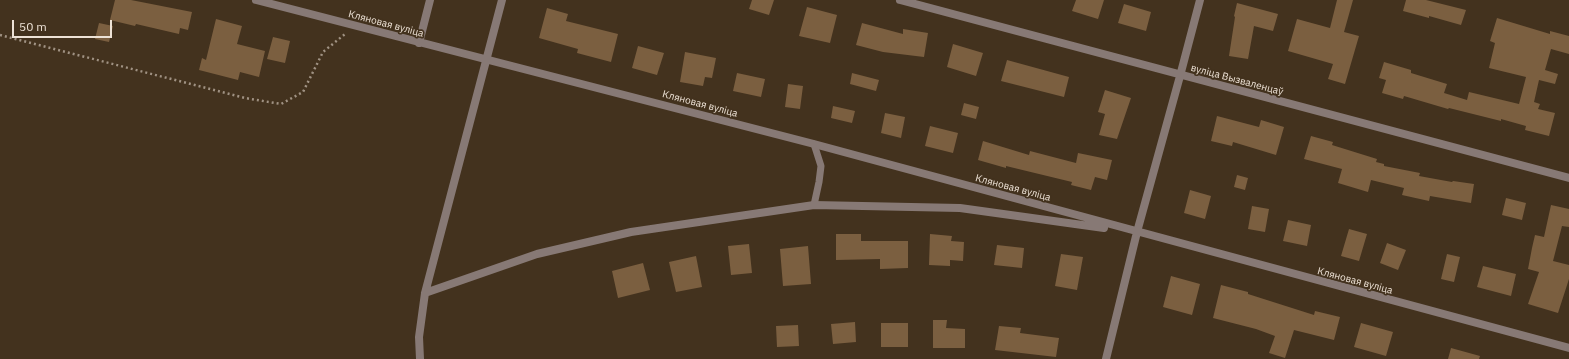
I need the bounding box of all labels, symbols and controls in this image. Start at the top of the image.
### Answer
street label: Кляновая вуліца [347,8,425,40]
scale bar [14,12,114,38]
text: 50 m [19,19,47,34]
street label: вуліца Вызваленцаў [1189,62,1285,98]
street label: Кляновая вуліца [661,88,739,120]
street label: Кляновая вуліца [974,172,1052,204]
street label: Кляновая вуліца [1316,265,1394,297]

